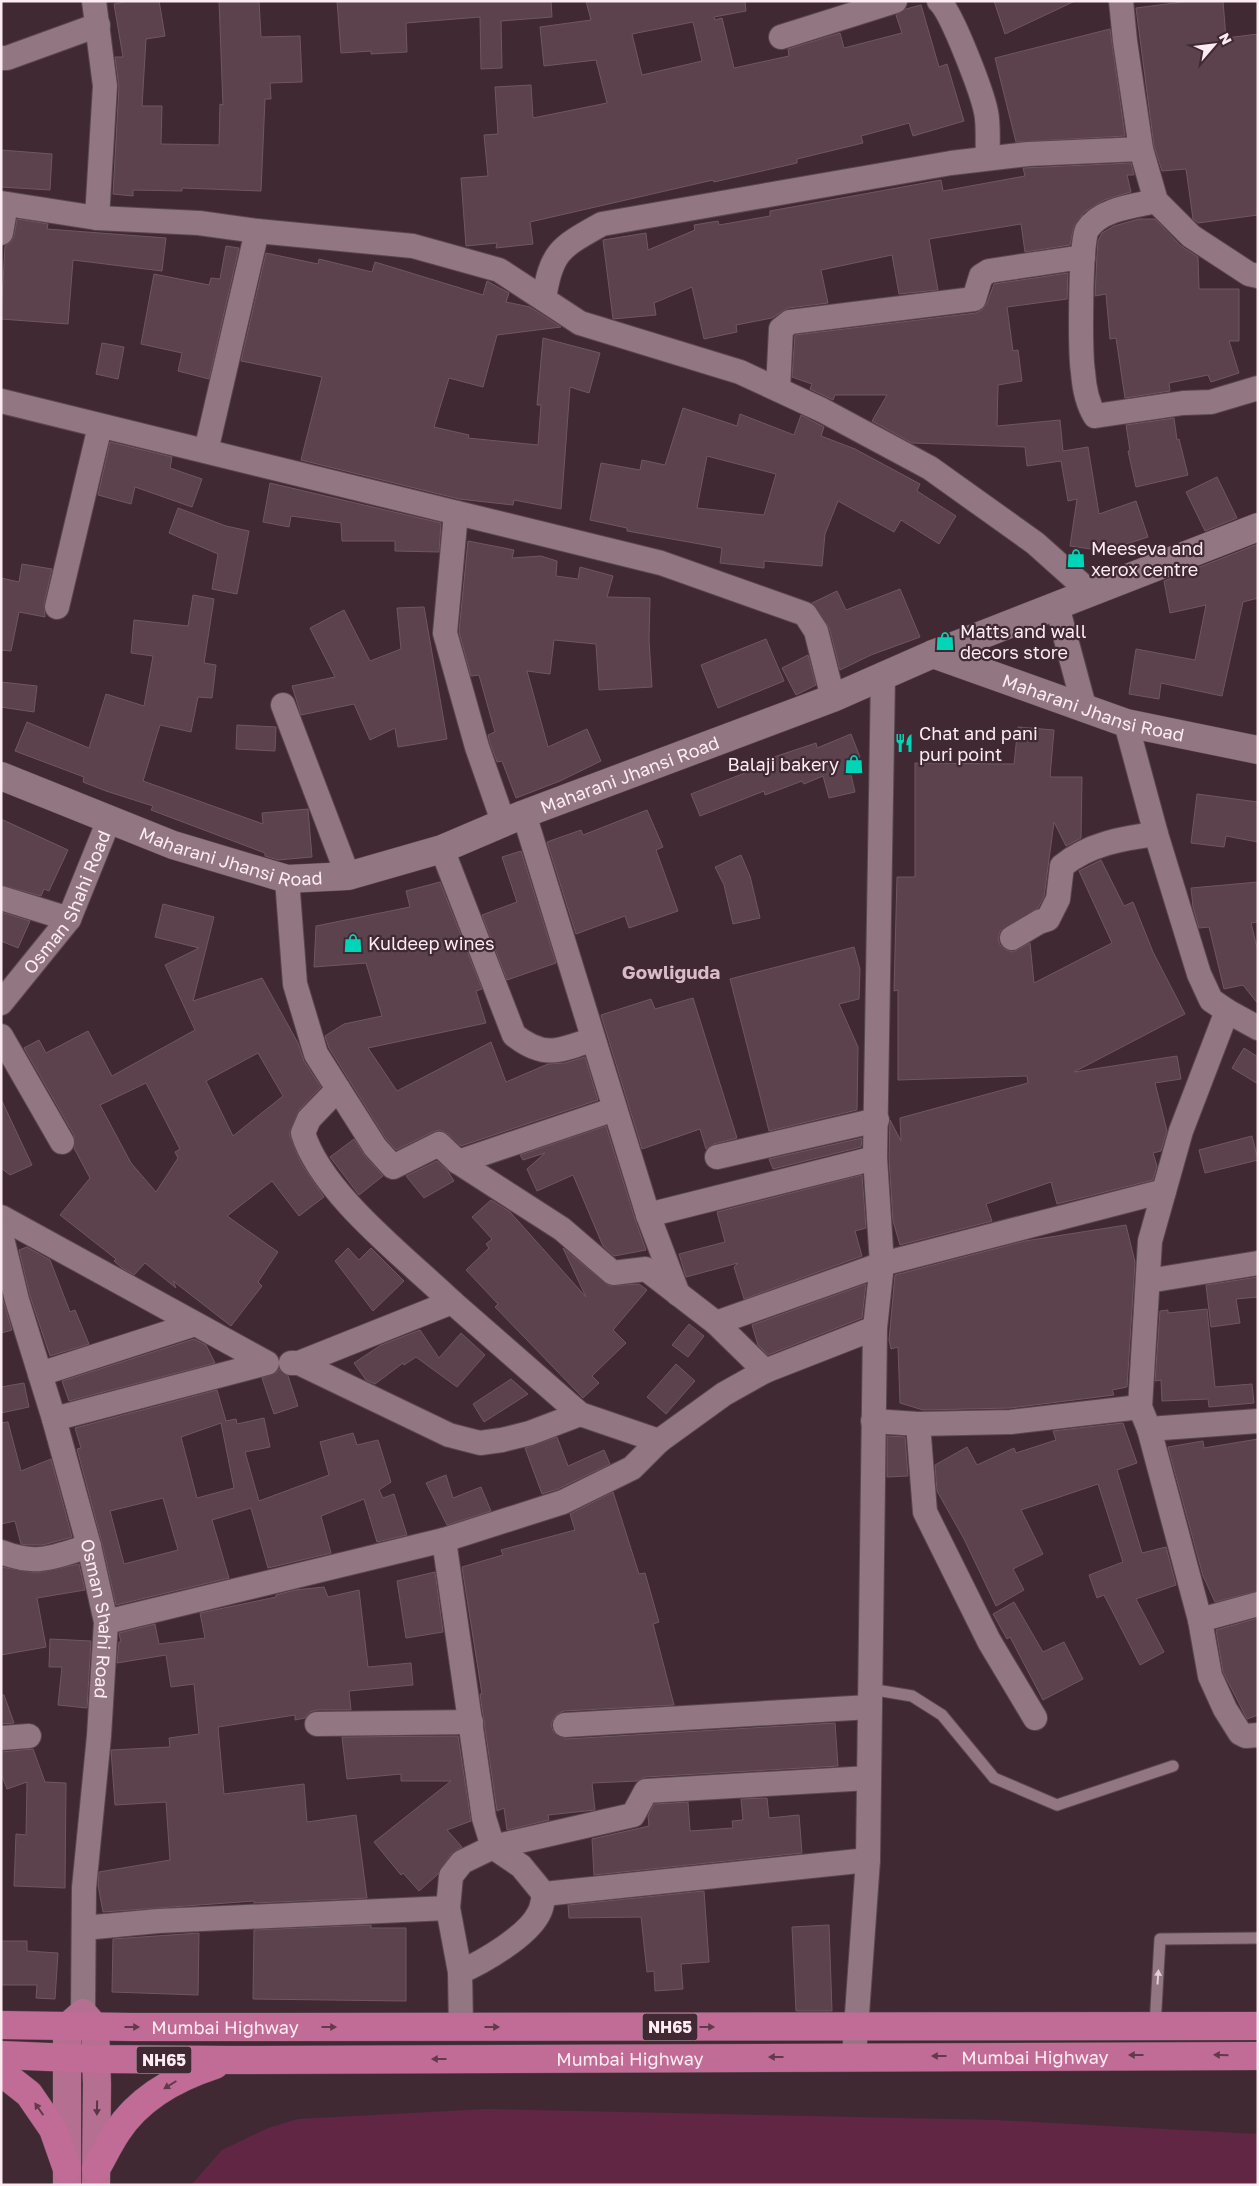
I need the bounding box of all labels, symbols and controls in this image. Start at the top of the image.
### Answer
north arrow [1189,20,1239,70]
text: N [1216,30,1236,47]
place label: Meeseva and xerox centre [1091,537,1204,580]
shop icon: Meeseva and xerox centre [1065,547,1087,569]
place label: Matts and wall decors store [960,620,1087,663]
shop icon: Matts and wall decors store [934,630,956,652]
street label: Maharani Jhansi Road [999,669,1186,746]
place label: Chat and pani puri point [919,722,1038,765]
street label: Maharani Jhansi Road [537,731,722,818]
restaurant icon: Chat and pani puri point [893,732,915,754]
place label: Balaji bakery [728,753,839,775]
shop icon: Balaji bakery [843,753,865,775]
street label: Maharani Jhansi Road [136,822,323,891]
street label: Osman Shahi Road [18,827,115,978]
shop icon: Kuldeep wines [342,932,364,954]
place label: Kuldeep wines [368,932,495,954]
district label: Gowliguda [622,960,720,983]
street label: Osman Shahi Road [76,1536,117,1699]
one-way arrow [1154,1969,1162,1985]
road number: NH65 [642,2014,698,2040]
street label: Mumbai Highway [151,2016,299,2038]
one-way arrow [124,2023,140,2031]
one-way arrow [322,2023,338,2031]
one-way arrow [484,2023,500,2031]
one-way arrow [699,2023,715,2031]
road number: NH65 [136,2046,192,2074]
street label: Mumbai Highway [961,2046,1109,2068]
street label: Mumbai Highway [556,2047,704,2070]
one-way arrow [1128,2051,1144,2059]
one-way arrow [1213,2051,1229,2059]
one-way arrow [931,2052,947,2060]
one-way arrow [768,2053,784,2061]
one-way arrow [431,2055,447,2063]
one-way arrow [164,2080,177,2089]
one-way arrow [93,2100,101,2116]
one-way arrow [34,2102,44,2116]

